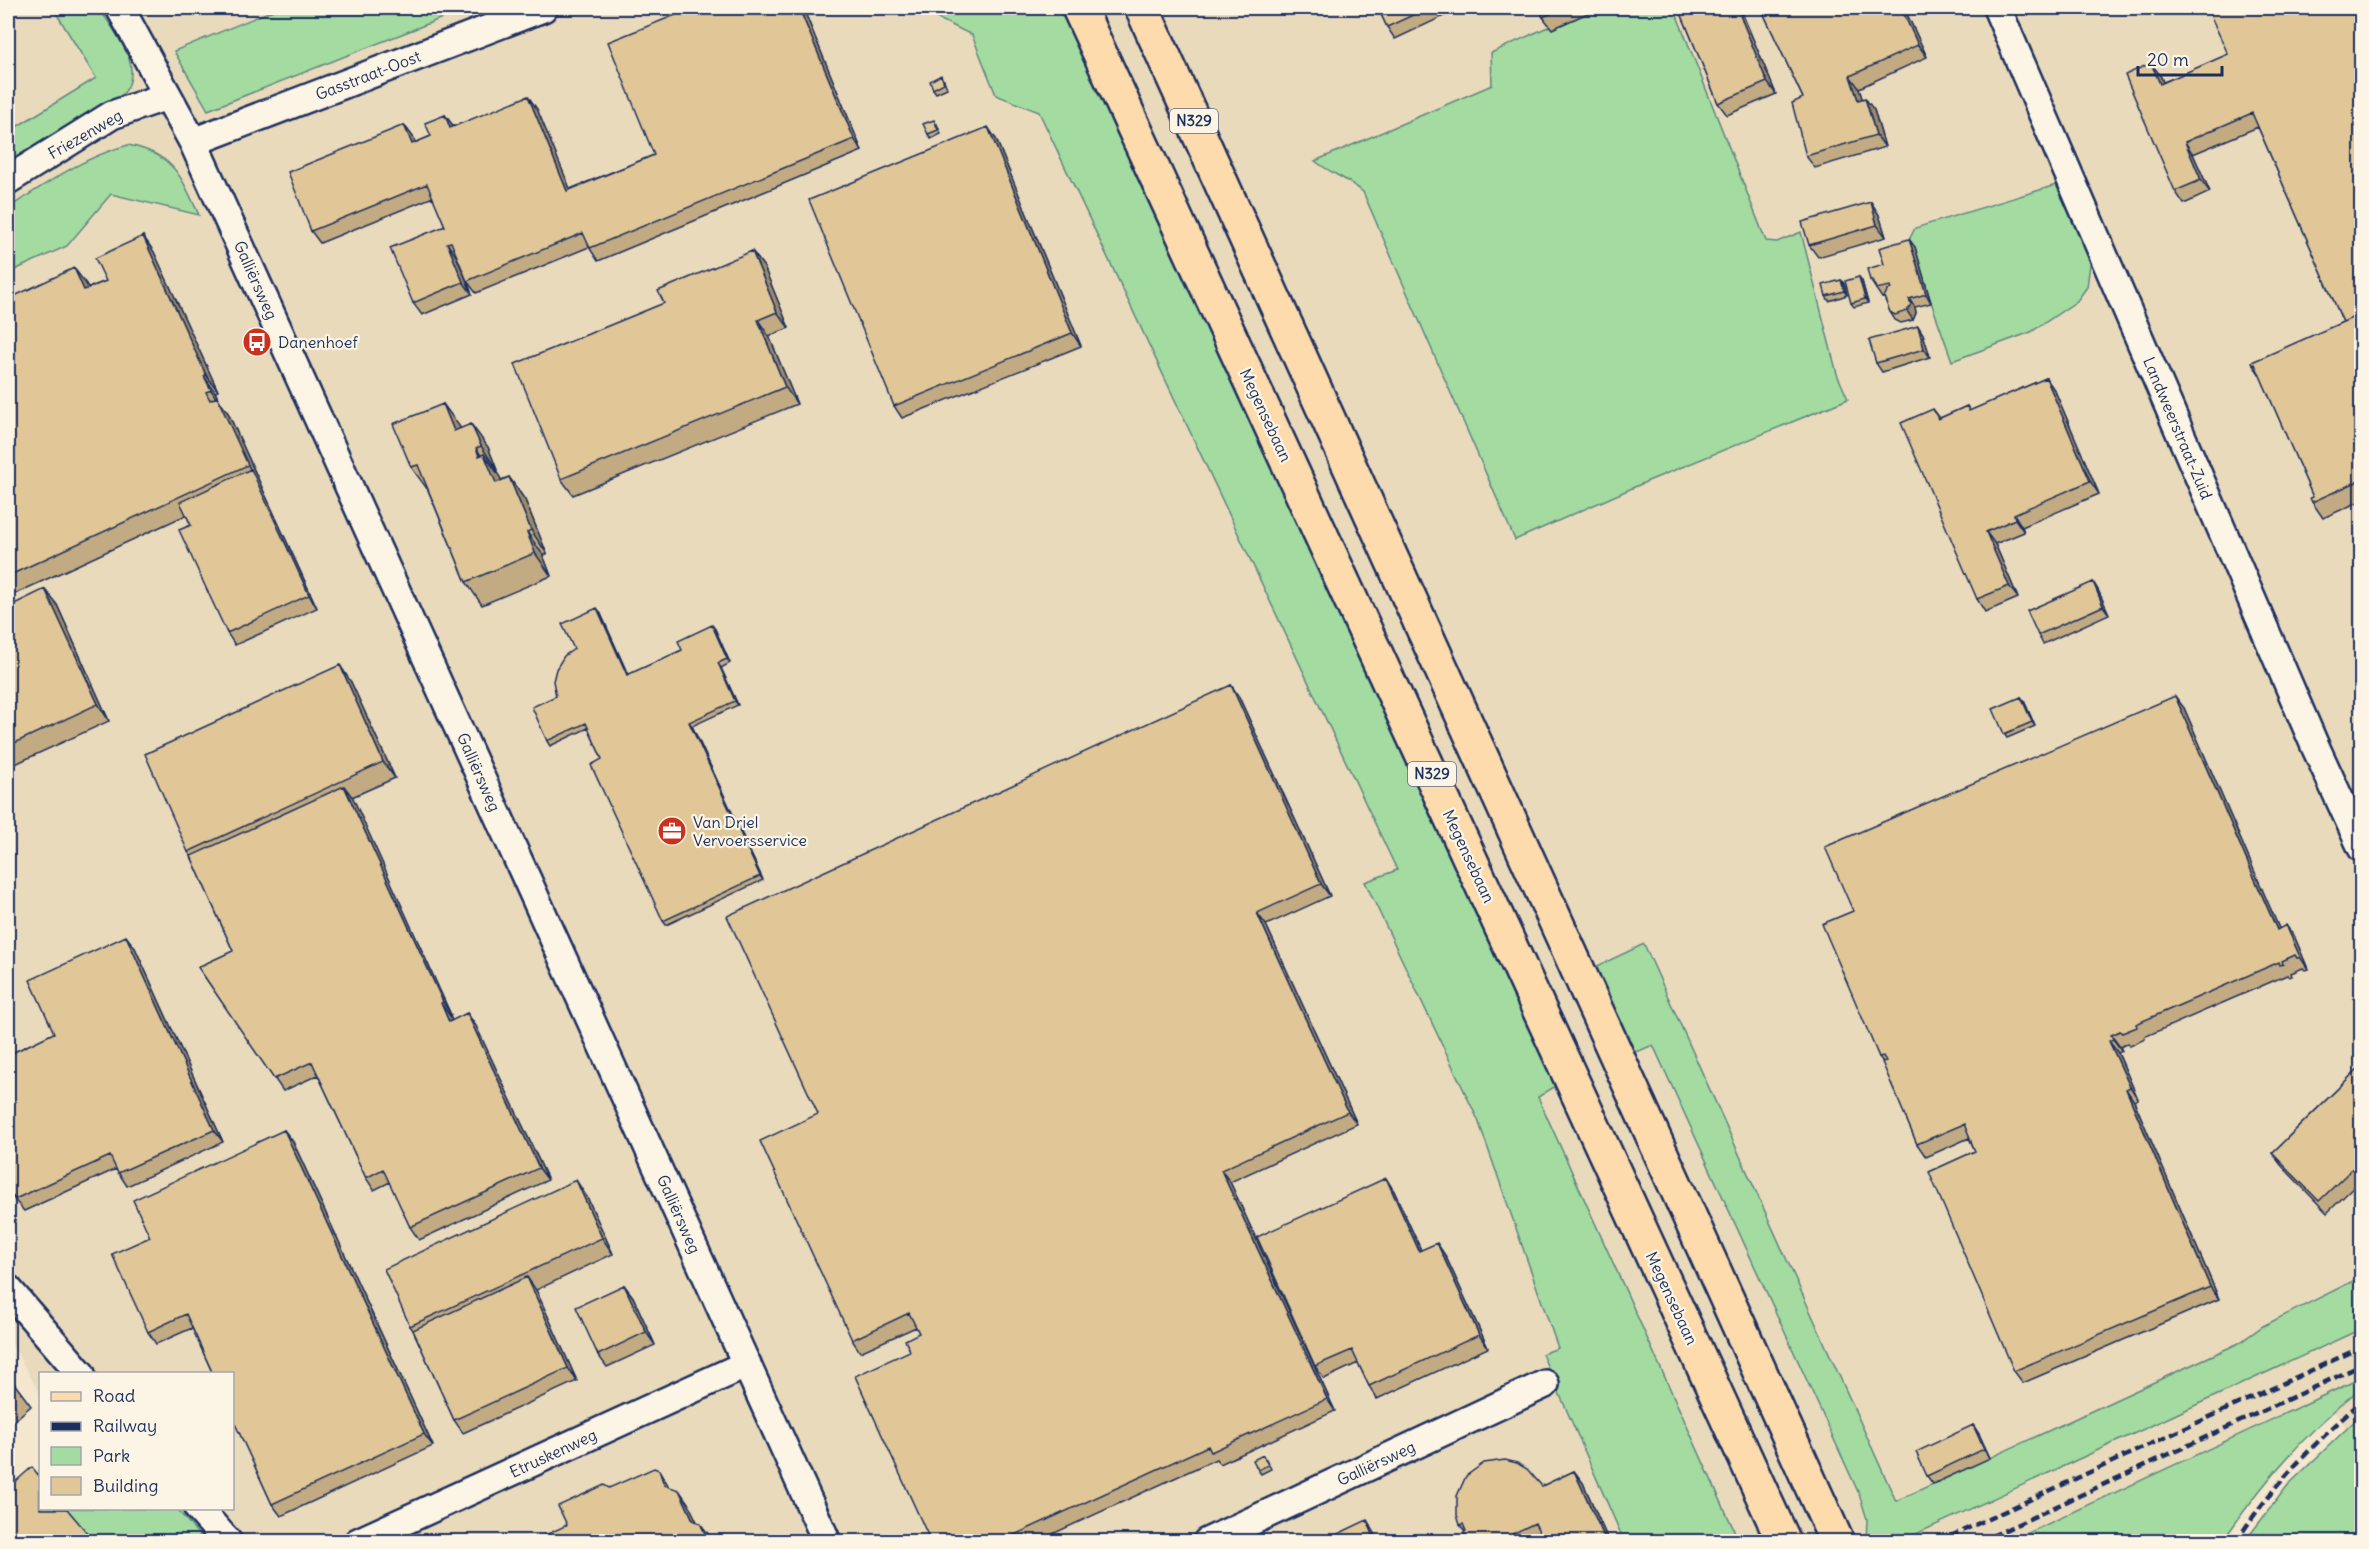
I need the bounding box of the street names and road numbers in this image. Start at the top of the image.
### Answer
street label: Gasstraat-Oost [313,46,424,104]
street label: Friezenweg [44,105,126,163]
road number: N329 [1170,109,1218,133]
street label: Galliërsweg [230,238,282,322]
street label: Landweerstraat-Zuid [2139,354,2217,502]
street label: Megensebaan [1236,365,1296,465]
street label: Galliërsweg [453,730,505,814]
road number: N329 [1408,762,1456,786]
street label: Megensebaan [1439,806,1499,906]
street label: Galliërsweg [653,1172,705,1256]
street label: Megensebaan [1642,1248,1702,1348]
street label: Etruskenweg [506,1424,600,1482]
street label: Galliërsweg [1334,1436,1418,1490]

